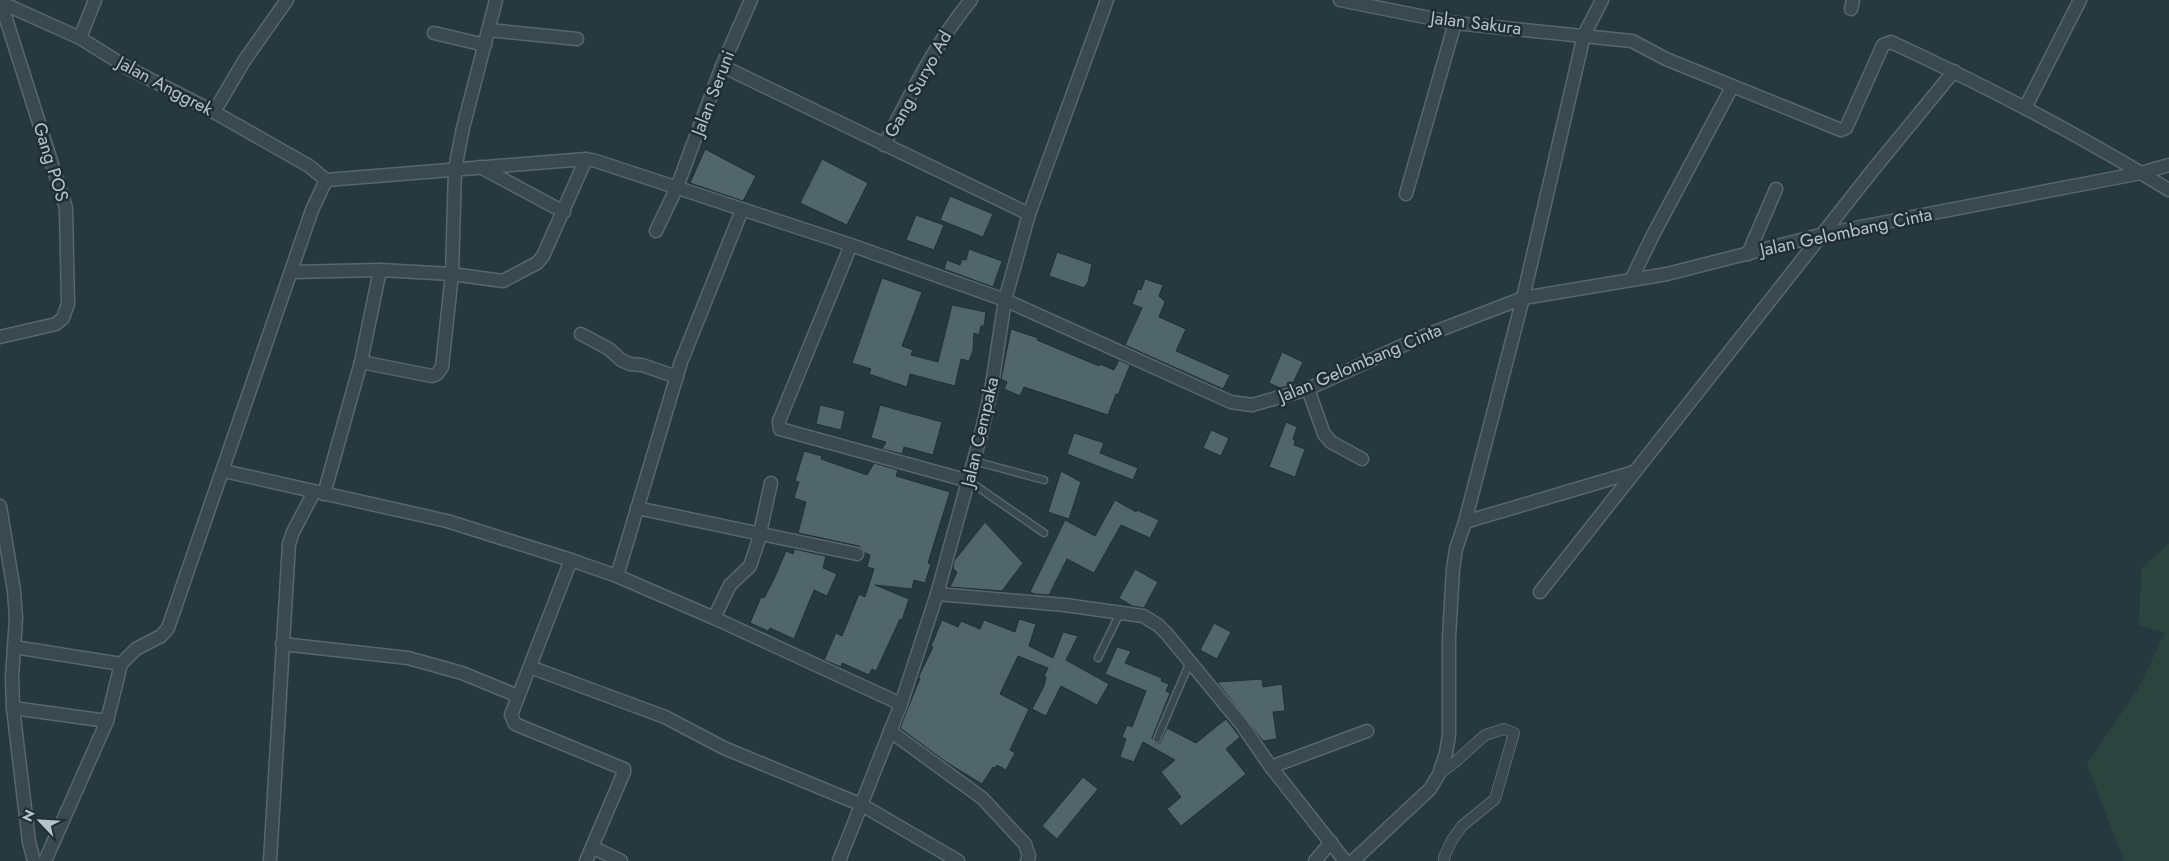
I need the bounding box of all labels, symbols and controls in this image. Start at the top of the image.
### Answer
street label: Jalan Sakura [1427,4,1523,41]
street label: Gang Suryo Ad [878,26,958,142]
street label: Jalan Seruni [684,47,741,141]
street label: Jalan Anggrek [111,49,218,122]
street label: Gang POS [27,119,75,205]
street label: Jalan Gelombang Cinta [1756,201,1934,263]
street label: Jalan Gelombang Cinta [1272,317,1446,410]
street label: Jalan Cempaka [954,375,1005,491]
north arrow [15,796,65,846]
text: N [17,806,40,825]

